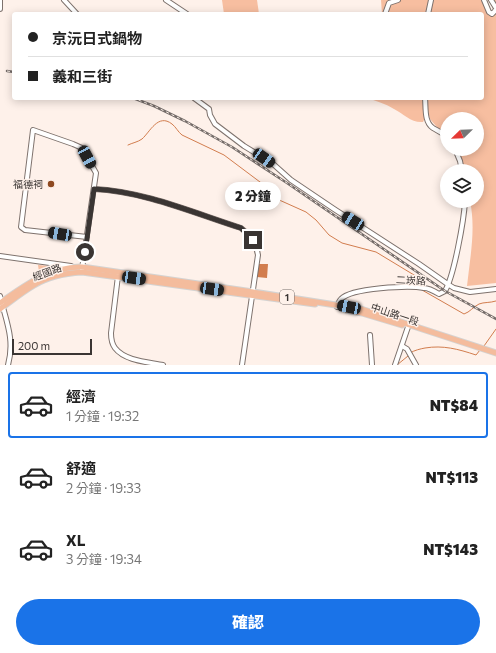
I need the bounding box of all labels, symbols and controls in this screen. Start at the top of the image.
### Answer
text: 京沅日式鍋物 [52,29,142,47]
text: 義和三街 [52,67,112,85]
north arrow [440,112,484,156]
map controls [440,112,484,208]
car [76,144,98,170]
car [251,146,277,170]
button: layers [440,164,484,208]
place label: 福德祠 [13,178,43,190]
marker: 福德祠 [46,179,56,189]
callout: 2 分鐘 [225,182,281,210]
text: 2 分鐘 [235,188,271,204]
car [340,210,366,232]
car [47,226,73,242]
route end [244,231,262,249]
route start [76,243,94,261]
street label: 經國路 [31,261,63,283]
car [121,270,147,286]
street label: 二崁路 [396,273,426,287]
car [199,281,225,297]
road number: 1 [280,290,294,304]
car [336,299,362,315]
street label: 中山路一段 [369,301,421,327]
scale bar [12,337,92,356]
text: 200 m [18,339,50,352]
icon: car [18,387,54,423]
text: 經濟 [66,387,96,405]
text: NT$84 [430,396,478,414]
text: 1 分鐘 · 19:32 [66,408,139,424]
icon: car [18,459,54,495]
text: 舒適 [66,459,96,477]
text: NT$113 [425,468,478,486]
text: 2 分鐘 · 19:33 [66,480,141,496]
icon: car [18,531,54,567]
text: XL [66,531,85,549]
text: NT$143 [423,540,478,558]
text: 3 分鐘 · 19:34 [66,551,142,567]
button: 確認 [16,599,480,645]

